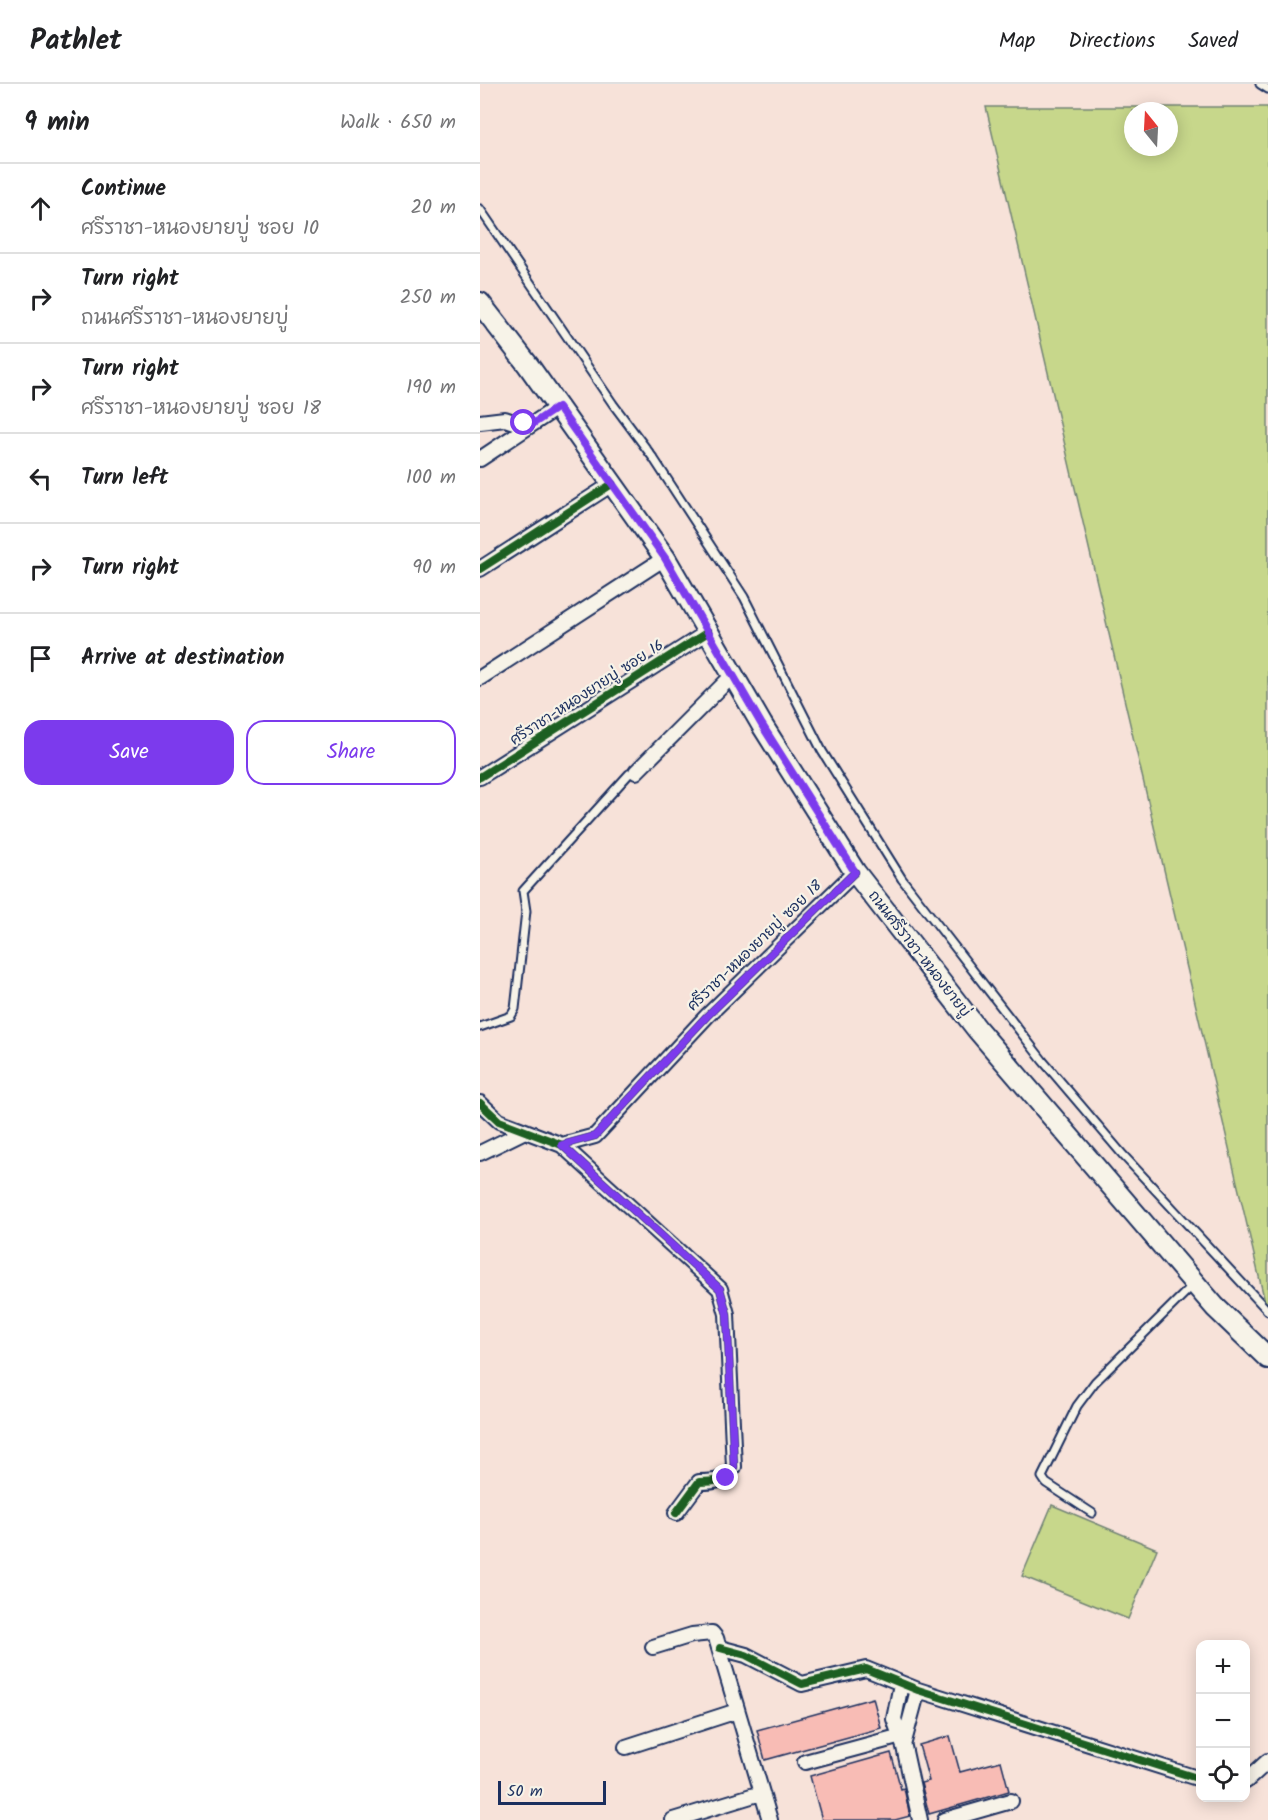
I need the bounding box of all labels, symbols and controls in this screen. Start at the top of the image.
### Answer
text: Pathlet [30,19,122,64]
text: Map [999,25,1035,58]
text: Directions [1068,25,1155,58]
text: Saved [1188,25,1238,58]
text: 9 min [24,102,90,144]
north arrow [1124,102,1178,156]
text: Walk · 650 m [340,107,456,139]
text: Continue [81,172,166,207]
icon: ahead [24,192,57,225]
text: 20 m [410,192,456,224]
text: ศรีราชา-หนองยายบู่ ซอย 10 [81,213,319,245]
text: Turn right [81,262,179,297]
icon: right [24,282,57,315]
text: 250 m [400,282,456,314]
text: ถนนศรีราชา-หนองยายบู่ [81,303,289,335]
text: Turn right [81,352,179,387]
icon: right [24,372,57,405]
text: 190 m [406,372,456,404]
text: ศรีราชา-หนองยายบู่ ซอย 18 [81,393,321,425]
route start [510,409,536,435]
text: Turn left [81,461,168,496]
icon: left [24,462,57,495]
text: 100 m [406,462,456,494]
text: Turn right [81,551,179,586]
icon: right [24,552,57,585]
text: 90 m [412,552,456,584]
street label: ศรีราชา-หนองยายบู่ ซอย 16 [505,634,669,752]
text: Arrive at destination [81,641,284,676]
icon: arrive [24,642,57,675]
button: Save [24,720,234,785]
button: Share [246,720,456,785]
street label: ศรีราชา-หนองยายบู่ ซอย 18 [682,874,829,1017]
street label: ถนนศรีราชา-หนองยายบู่ [862,885,976,1023]
route end [712,1464,738,1490]
map controls [1196,1640,1250,1802]
button: + [1196,1640,1250,1694]
button: − [1196,1694,1250,1748]
button: locate [1196,1748,1250,1802]
scale bar [498,1778,606,1806]
text: 50 m [507,1779,543,1804]

